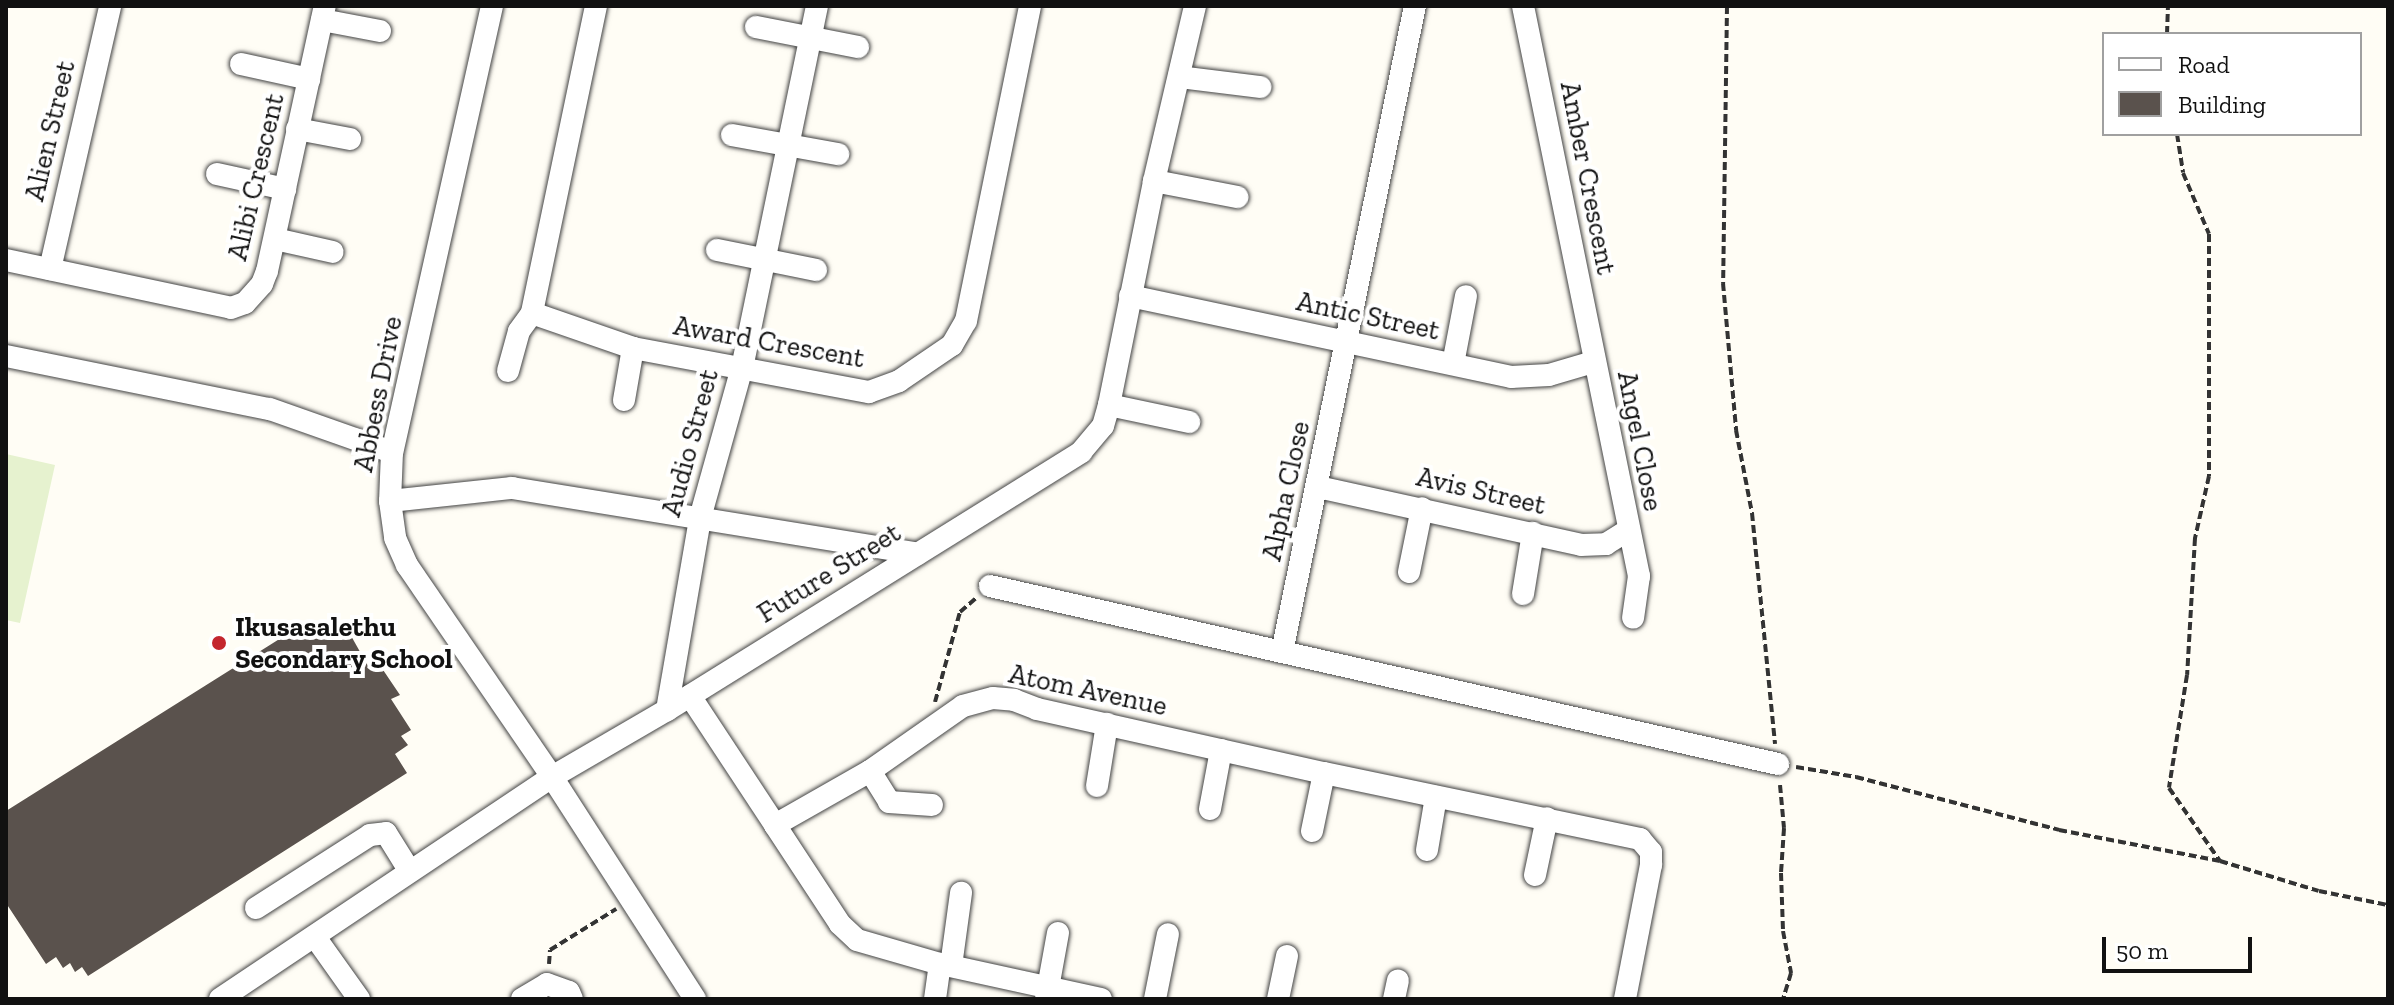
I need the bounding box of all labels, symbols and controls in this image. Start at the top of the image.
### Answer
legend [2102,32,2362,136]
text: Road [2178,50,2230,79]
street label: Alien Street [18,58,82,204]
street label: Amber Crescent [1553,78,1623,278]
street label: Alibi Crescent [220,90,292,264]
text: Building [2178,90,2266,119]
street label: Antic Street [1293,284,1443,348]
street label: Award Crescent [671,309,867,375]
street label: Abbess Drive [346,313,410,475]
street label: Audio Street [654,366,726,520]
street label: Angel Close [1610,368,1670,514]
street label: Alpha Close [1255,418,1317,564]
street label: Avis Street [1413,460,1549,522]
street label: Future Street [751,516,907,630]
place label: Ikusasalethu Secondary School [235,610,453,676]
marker: Ikusasalethu Secondary School [210,634,228,652]
street label: Atom Avenue [1005,657,1171,723]
scale bar [2106,921,2256,971]
text: 50 m [2116,936,2168,965]

